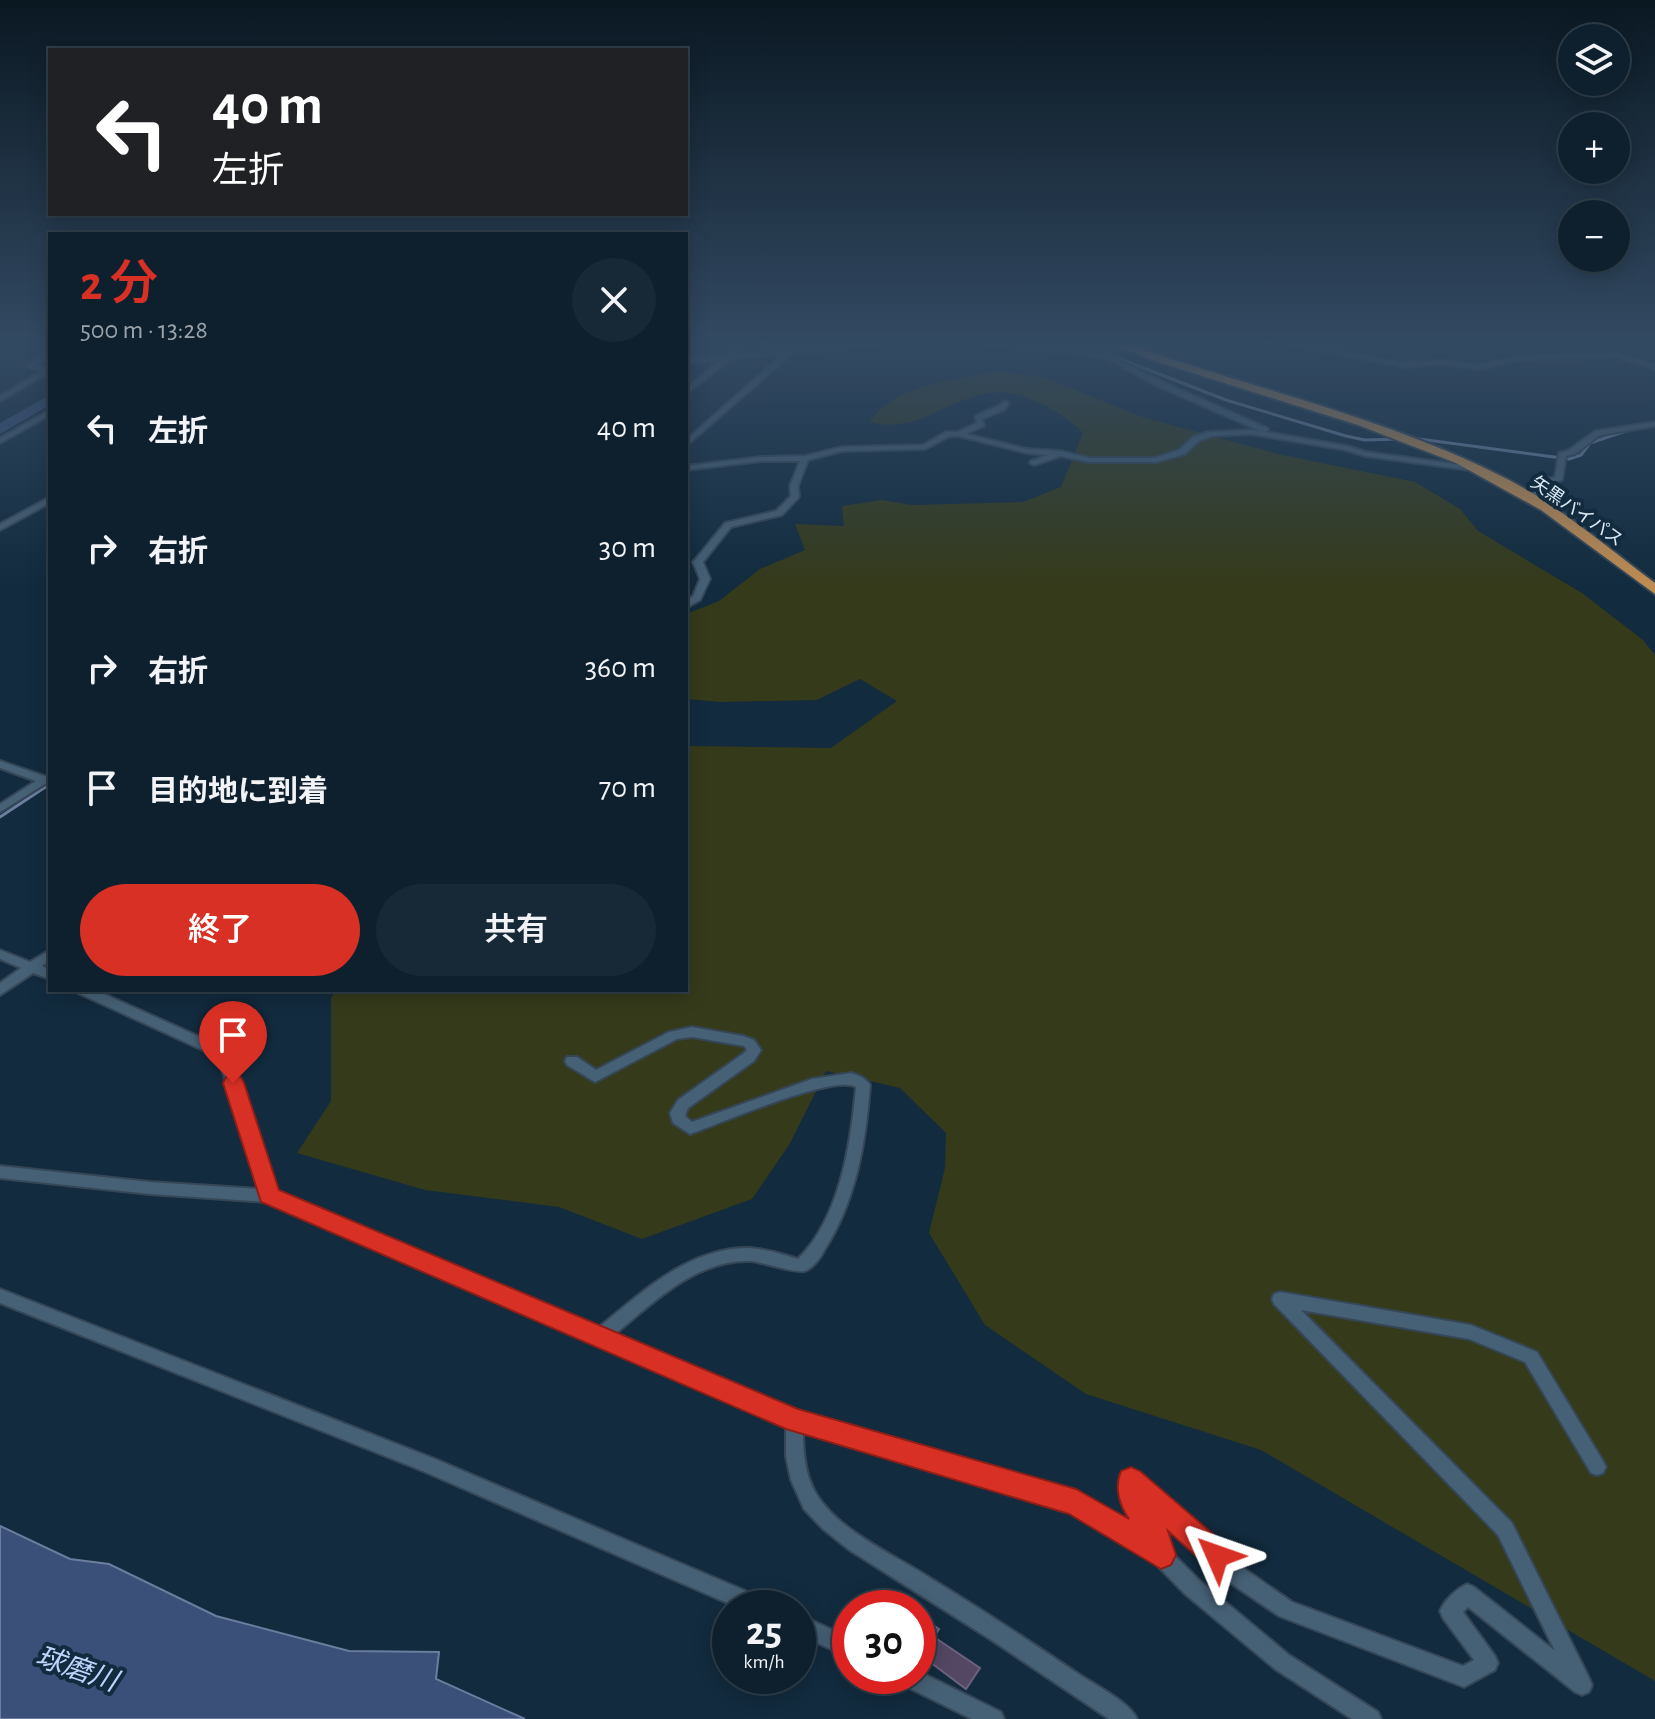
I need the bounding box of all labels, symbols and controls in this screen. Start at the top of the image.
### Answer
map controls [1558,24,1630,272]
button: layers [1558,24,1630,96]
text: 40 m [212,78,323,134]
icon: left [80,80,184,184]
button: + [1558,112,1630,184]
text: 左折 [212,153,284,189]
button: − [1558,200,1630,272]
button: close [572,258,656,342]
text: 2 分 [80,261,158,309]
text: 500 m · 13:28 [80,317,208,343]
icon: left [80,406,124,450]
text: 40 m [597,413,656,443]
text: 左折 [148,417,208,447]
street label: 矢黒バイパス [1527,473,1626,550]
icon: right [80,526,124,570]
text: 30 m [599,533,656,563]
text: 右折 [148,537,208,567]
icon: right [80,646,124,690]
text: 360 m [585,653,656,683]
text: 右折 [148,657,208,687]
icon: arrive [80,766,124,810]
text: 70 m [599,773,656,803]
text: 目的地に到着 [148,777,328,807]
button: 終了 [80,884,360,976]
button: 共有 [376,884,656,976]
pin [199,1001,267,1083]
icon: arrive [211,1013,255,1057]
position arrow [1175,1514,1259,1598]
speed limit sign: 30 [832,1590,936,1694]
text: 25 [746,1612,782,1652]
water label: 球磨川 [32,1641,124,1698]
text: km/h [743,1652,785,1672]

